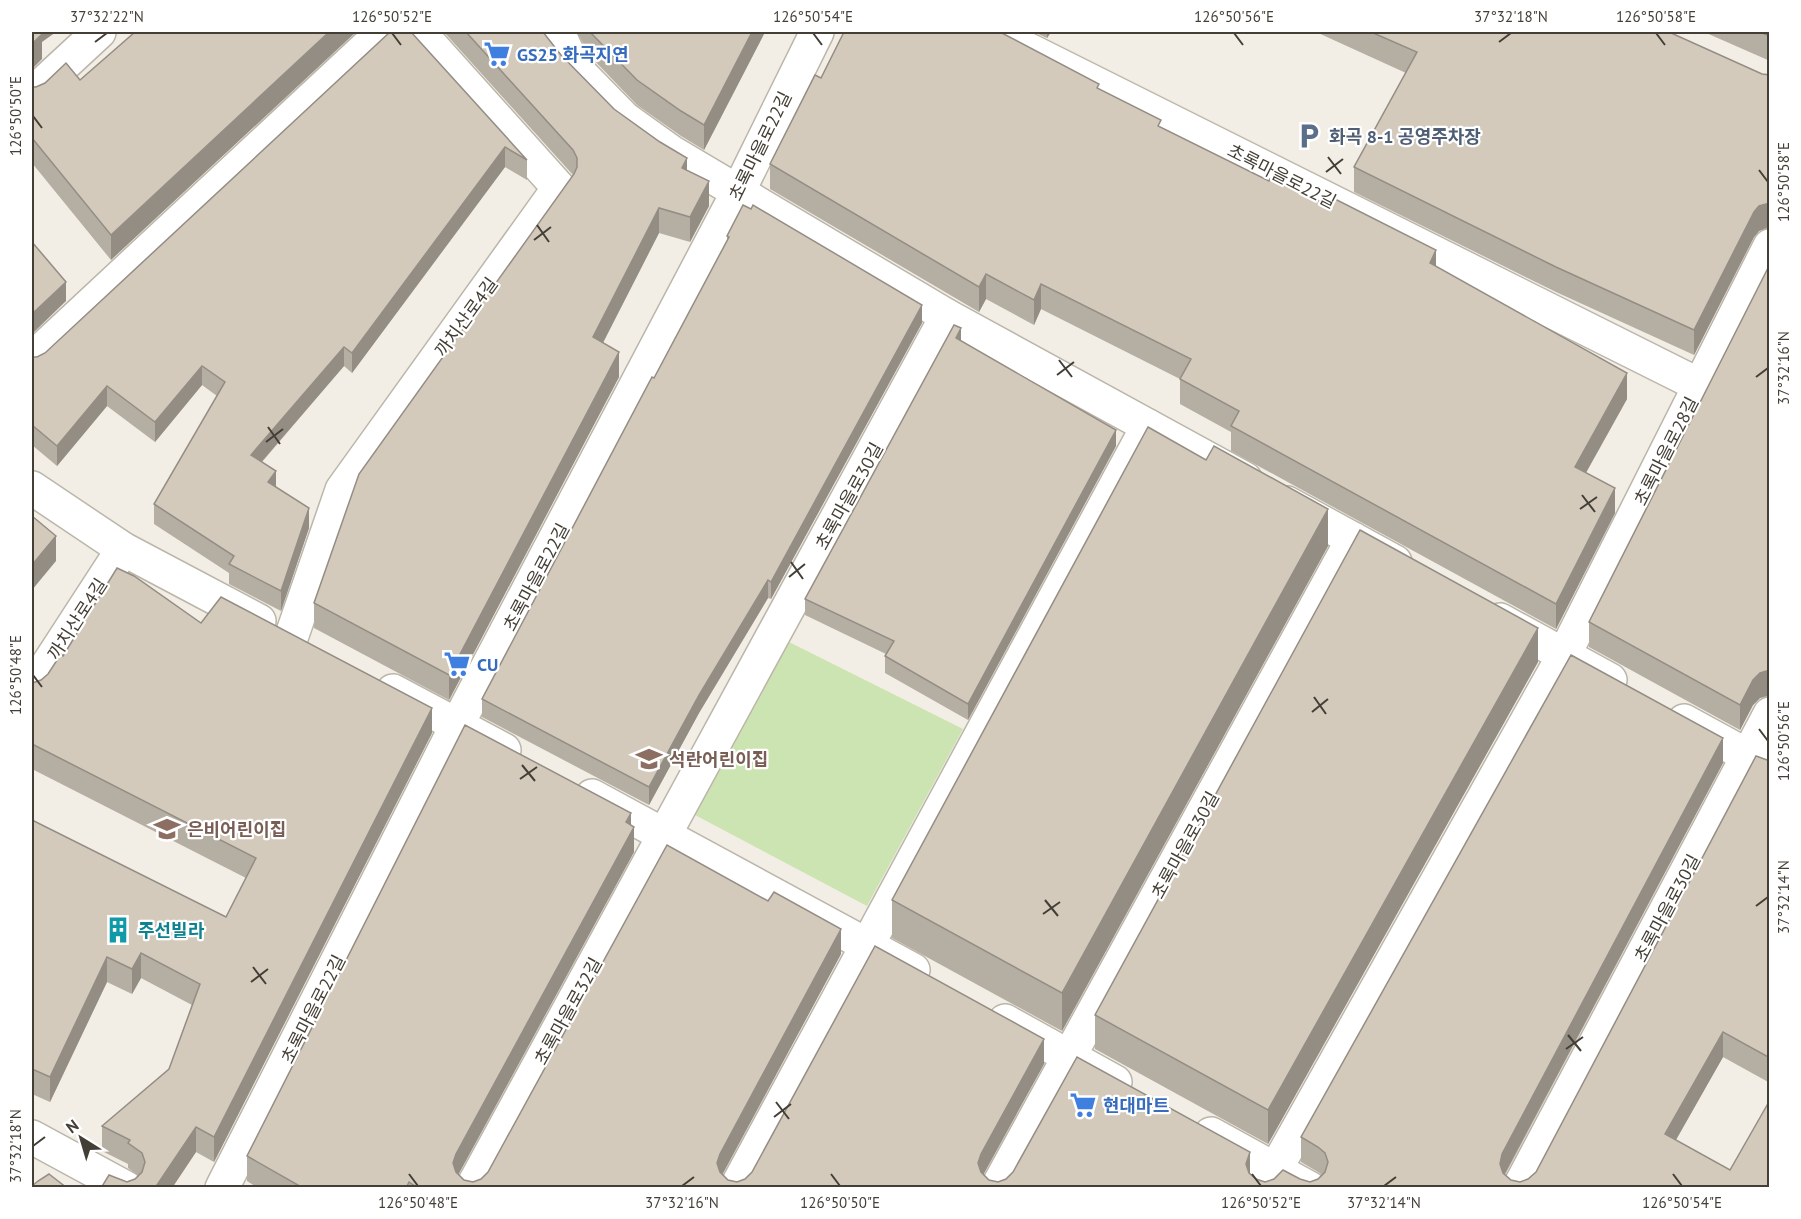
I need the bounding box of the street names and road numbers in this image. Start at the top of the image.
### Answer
street label: 초록마을로22길 [724,87,796,205]
street label: 초록마을로22길 [1224,139,1340,213]
street label: 까치산로4길 [429,273,503,361]
street label: 초록마을로28길 [1629,393,1703,509]
street label: 초록마을로30길 [810,438,888,554]
street label: 초록마을로22길 [498,519,574,635]
street label: 까치산로4길 [42,574,112,664]
street label: 초록마을로30길 [1146,787,1224,903]
street label: 초록마을로30길 [1629,850,1705,966]
street label: 초록마을로22길 [276,951,350,1067]
street label: 초록마을로32길 [529,953,607,1069]

